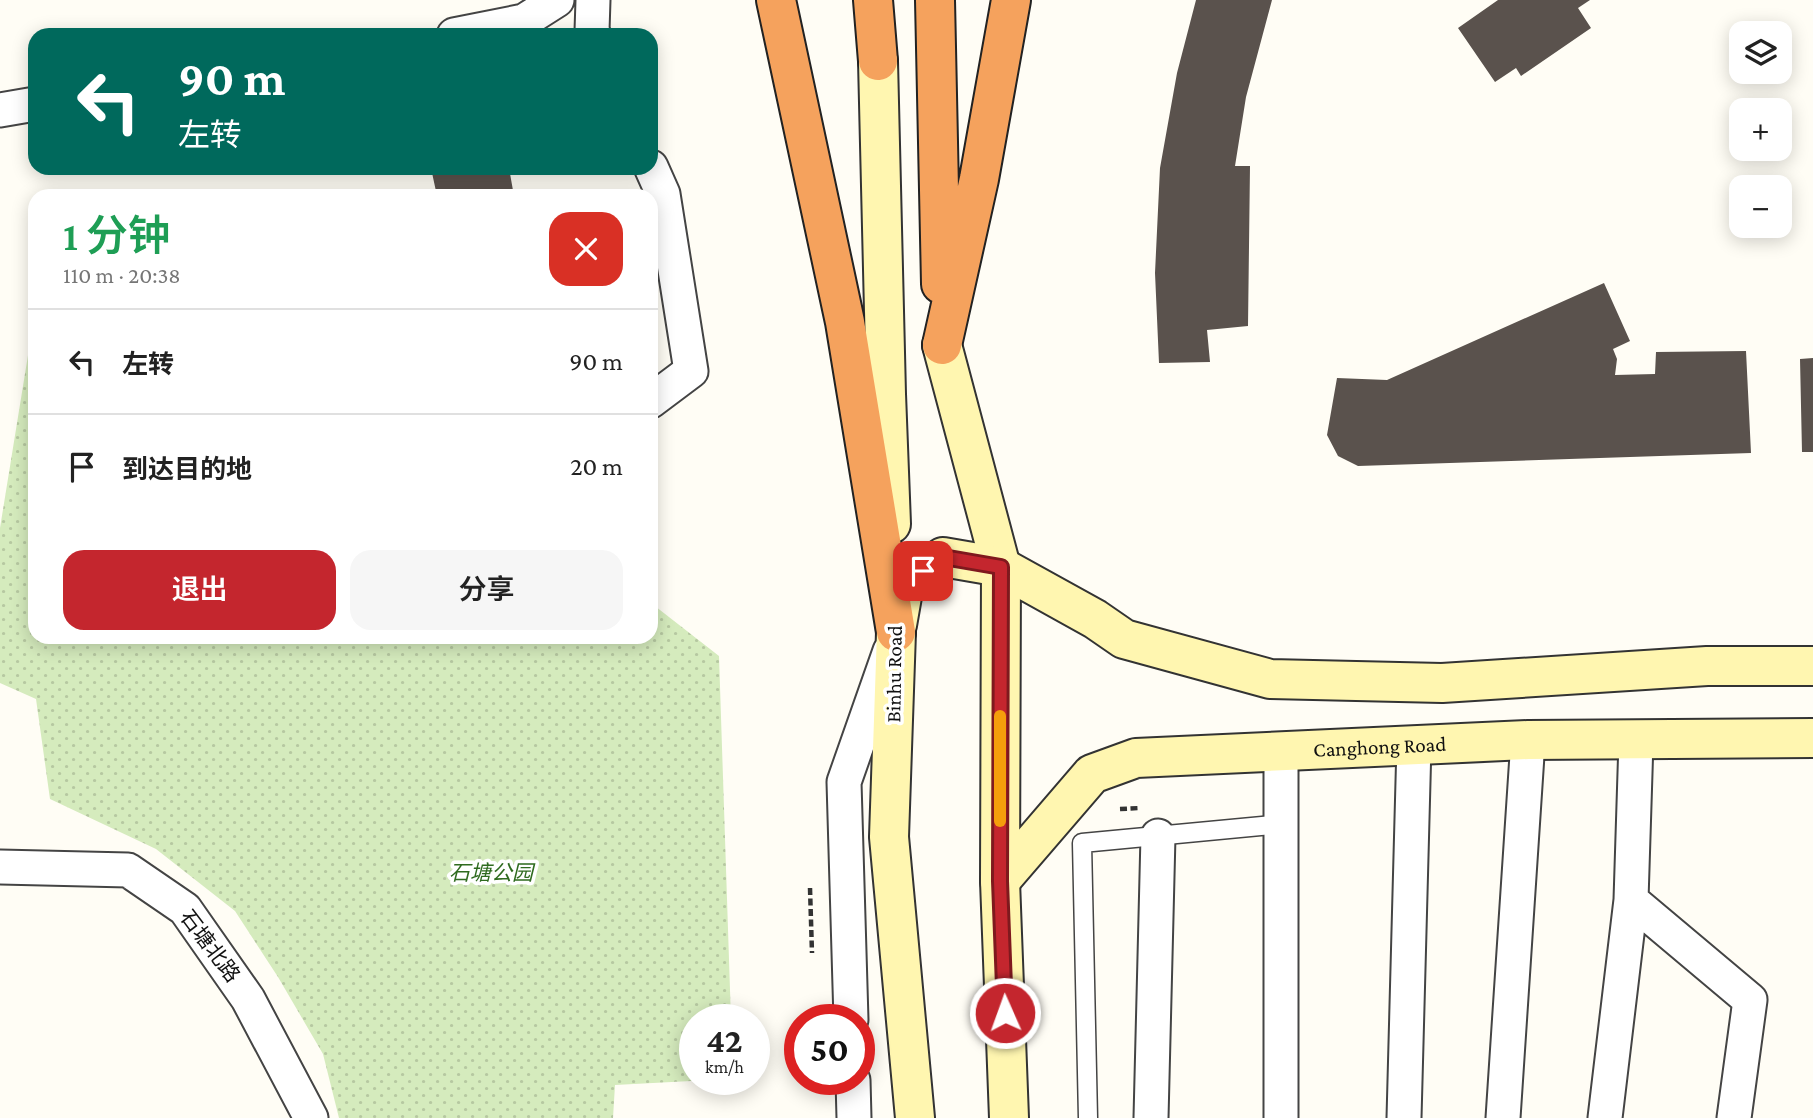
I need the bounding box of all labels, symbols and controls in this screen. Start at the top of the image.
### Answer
map controls [1729,21,1792,238]
button: layers [1729,21,1792,84]
text: 90 m [178,51,285,106]
icon: left [63,56,154,147]
button: + [1729,98,1792,161]
text: 左转 [178,117,242,153]
button: − [1729,175,1792,238]
text: 1 分钟 [63,212,170,259]
button: close [549,212,623,286]
text: 110 m · 20:38 [63,262,181,288]
icon: left [63,343,101,381]
text: 90 m [569,347,623,376]
text: 左转 [122,350,174,379]
icon: arrive [63,448,101,486]
text: 20 m [570,452,623,481]
text: 到达目的地 [122,455,252,484]
pin [893,541,953,601]
button: 退出 [63,550,336,630]
button: 分享 [350,550,623,630]
icon: arrive [904,552,942,590]
street label: Binhu Road [881,625,907,723]
street label: Canghong Road [1313,732,1447,762]
park label: 石塘公园 [449,861,536,885]
street label: 石塘北路 [175,905,245,987]
position arrow [968,976,1042,1050]
speed limit sign: 50 [784,1004,875,1095]
text: 42 [706,1021,743,1060]
text: km/h [705,1057,744,1077]

